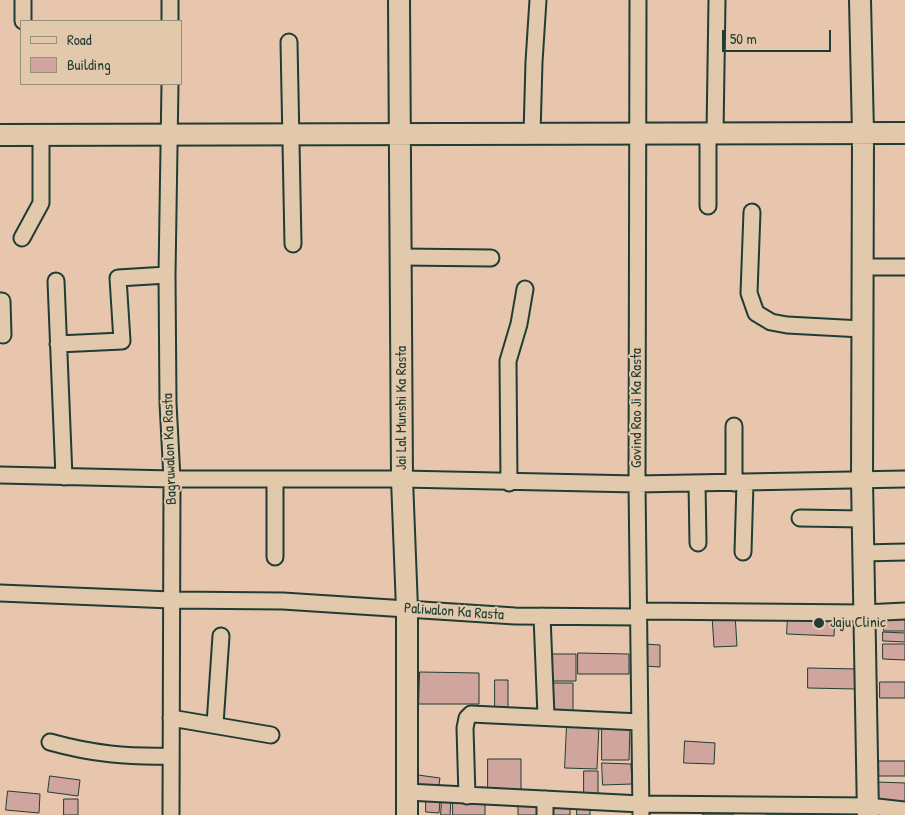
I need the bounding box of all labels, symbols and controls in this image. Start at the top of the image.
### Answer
legend [20,20,182,85]
scale bar [725,20,834,52]
text: 50 m [730,28,757,49]
text: Road [67,29,92,50]
text: Building [67,54,111,75]
street label: Jai Lal Munshi Ka Rasta [393,346,411,470]
street label: Govind Rao Ji Ka Rasta [628,348,646,468]
street label: Bagruwalon Ka Rasta [159,393,181,505]
street label: Paliwalon Ka Rasta [403,600,505,624]
place label: Jaju Clinic [830,614,886,632]
marker: Jaju Clinic [812,616,826,630]

